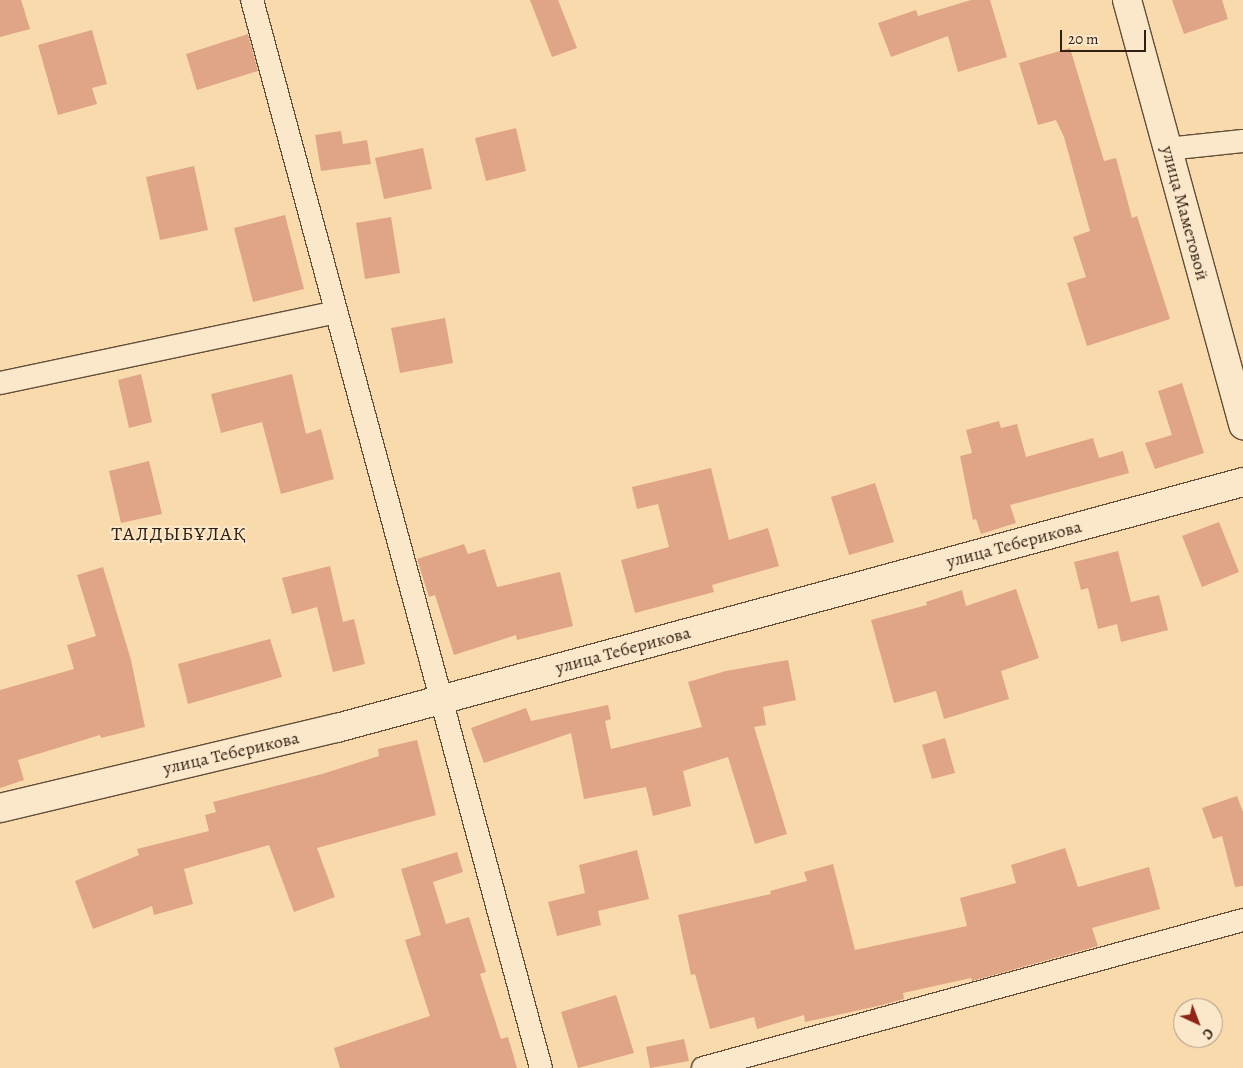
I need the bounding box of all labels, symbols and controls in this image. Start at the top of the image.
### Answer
scale bar [1063,20,1149,52]
text: 20 m [1068,29,1099,49]
street label: улица Маметовой [1157,143,1213,283]
street label: улица Теберикова [944,516,1084,572]
district label: ТАЛДЫБҰЛАҚ [110,521,248,545]
street label: улица Теберикова [553,622,693,678]
street label: улица Теберикова [161,727,301,779]
north arrow [1173,998,1223,1048]
text: С [1198,1024,1218,1043]

